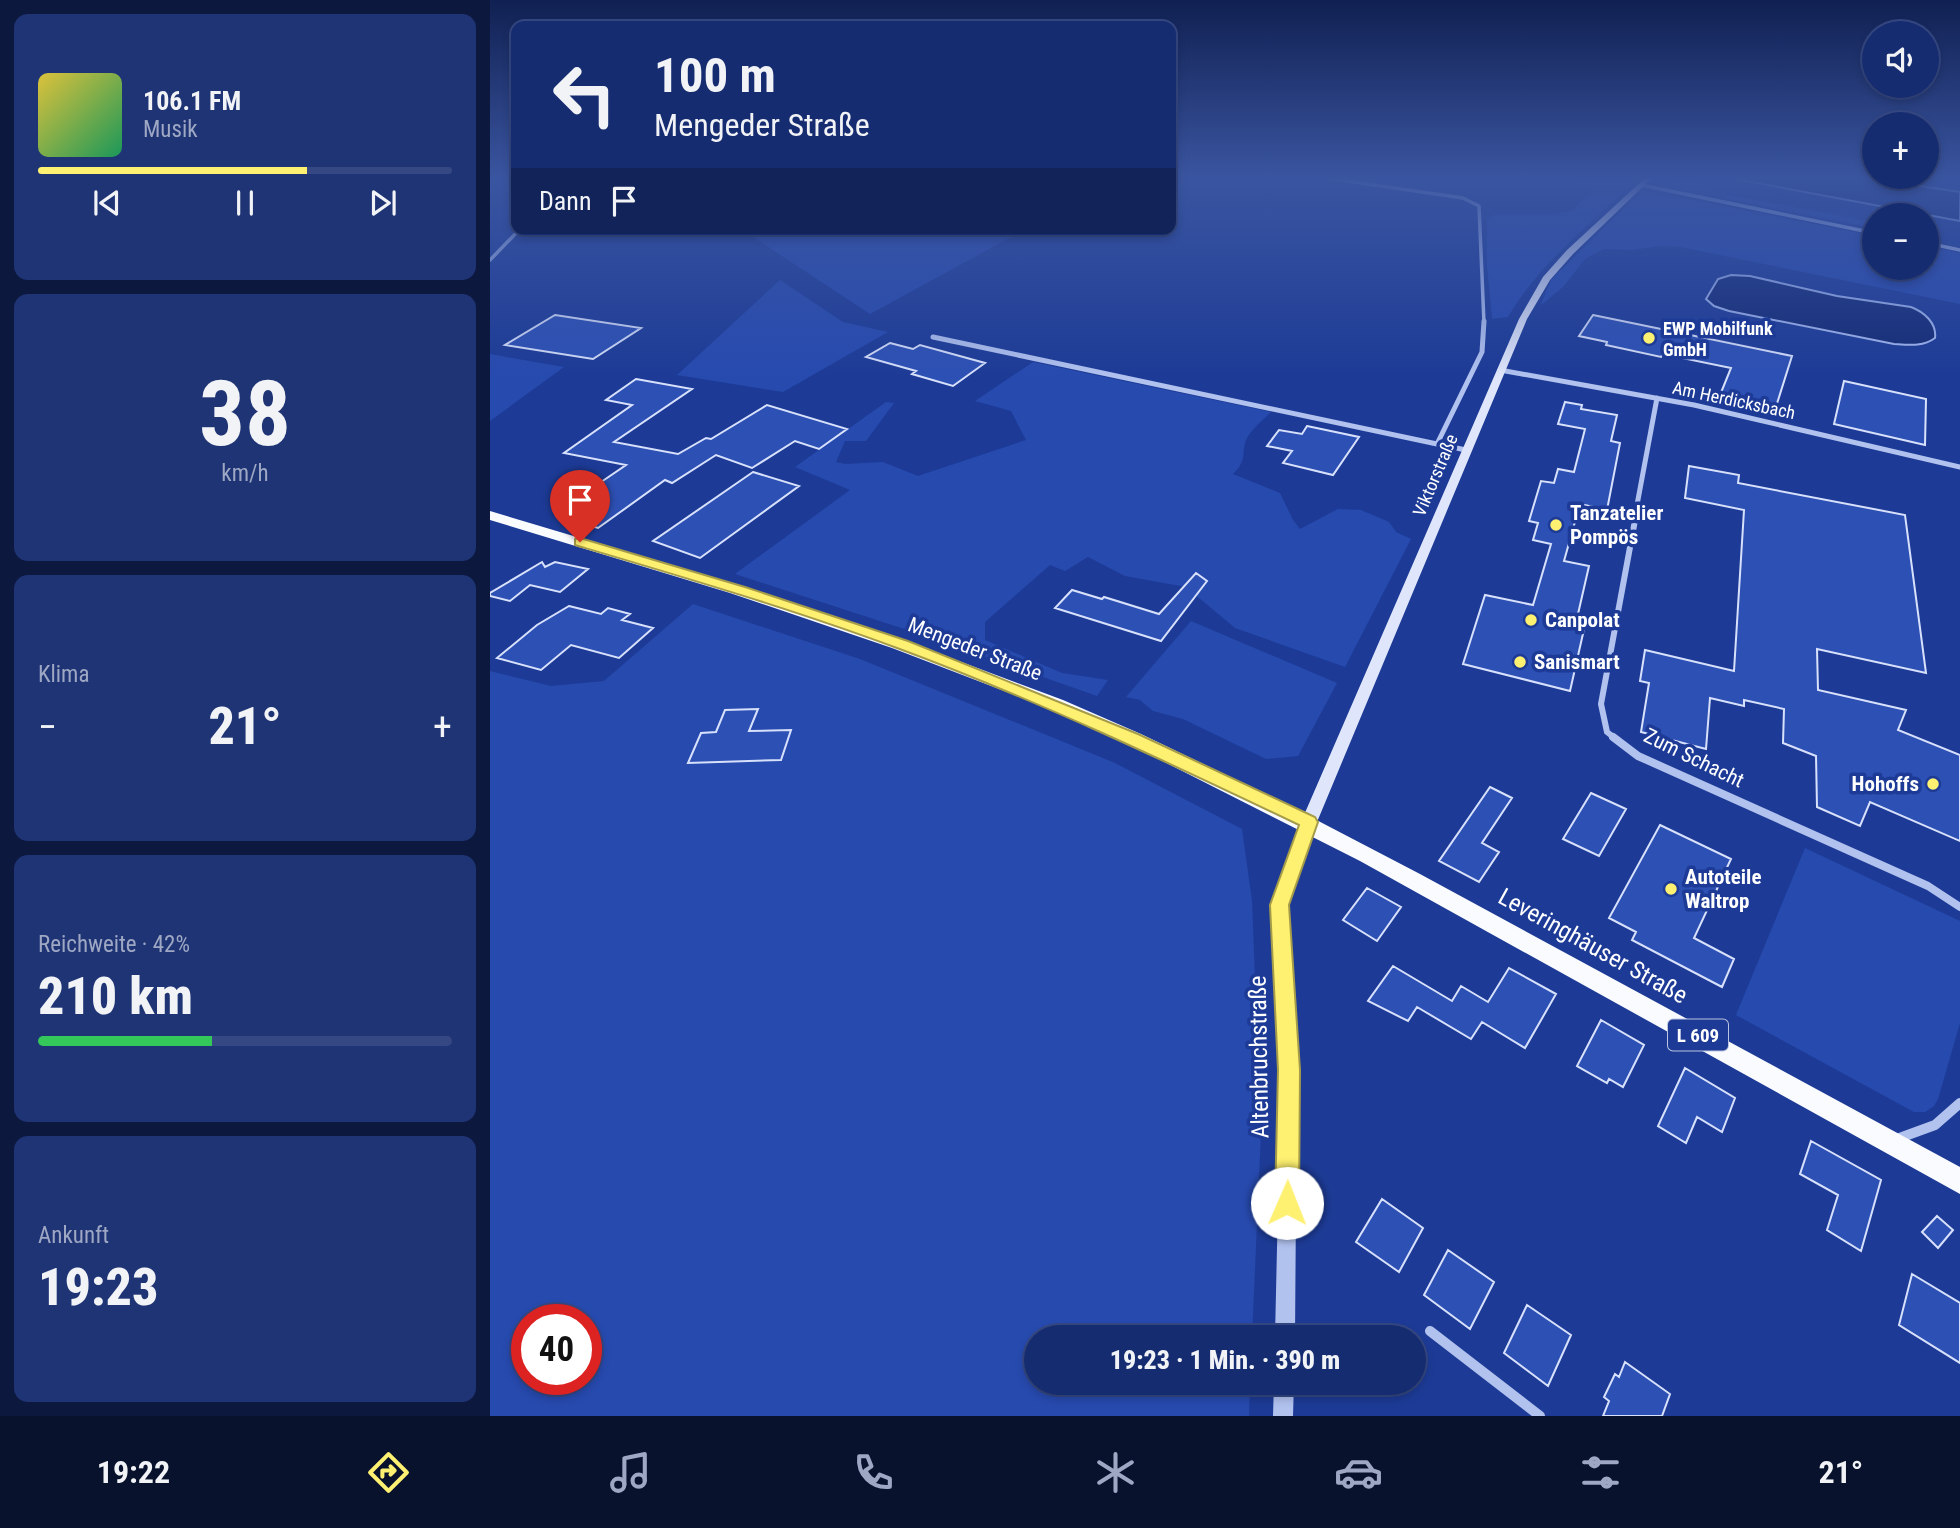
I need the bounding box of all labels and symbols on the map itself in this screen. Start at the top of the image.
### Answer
place label: EWP Mobilfunk GmbH [1663,318,1773,360]
marker: EWP Mobilfunk GmbH [1641,330,1657,346]
street label: Am Herdicksbach [1671,377,1797,423]
street label: Viktorstraße [1408,431,1462,519]
pin [550,470,610,542]
place label: Tanzatelier Pompös [1570,501,1663,549]
marker: Tanzatelier Pompös [1548,517,1564,533]
place label: Canpolat [1545,608,1620,632]
street label: Mengeder Straße [905,612,1046,686]
marker: Canpolat [1523,612,1539,628]
place label: Sanismart [1534,650,1620,674]
marker: Sanismart [1512,654,1528,670]
street label: Zum Schacht [1640,723,1748,793]
place label: Hohoffs [1852,772,1919,796]
marker: Hohoffs [1925,776,1941,792]
place label: Autoteile Waltrop [1685,865,1761,913]
marker: Autoteile Waltrop [1663,881,1679,897]
street label: Leveringhäuser Straße [1494,882,1692,1010]
street label: Altenbruchstraße [1244,975,1274,1139]
road number: L 609 [1668,1020,1728,1050]
position arrow [1250,1166,1324,1240]
speed limit sign: 40 [511,1304,602,1395]

